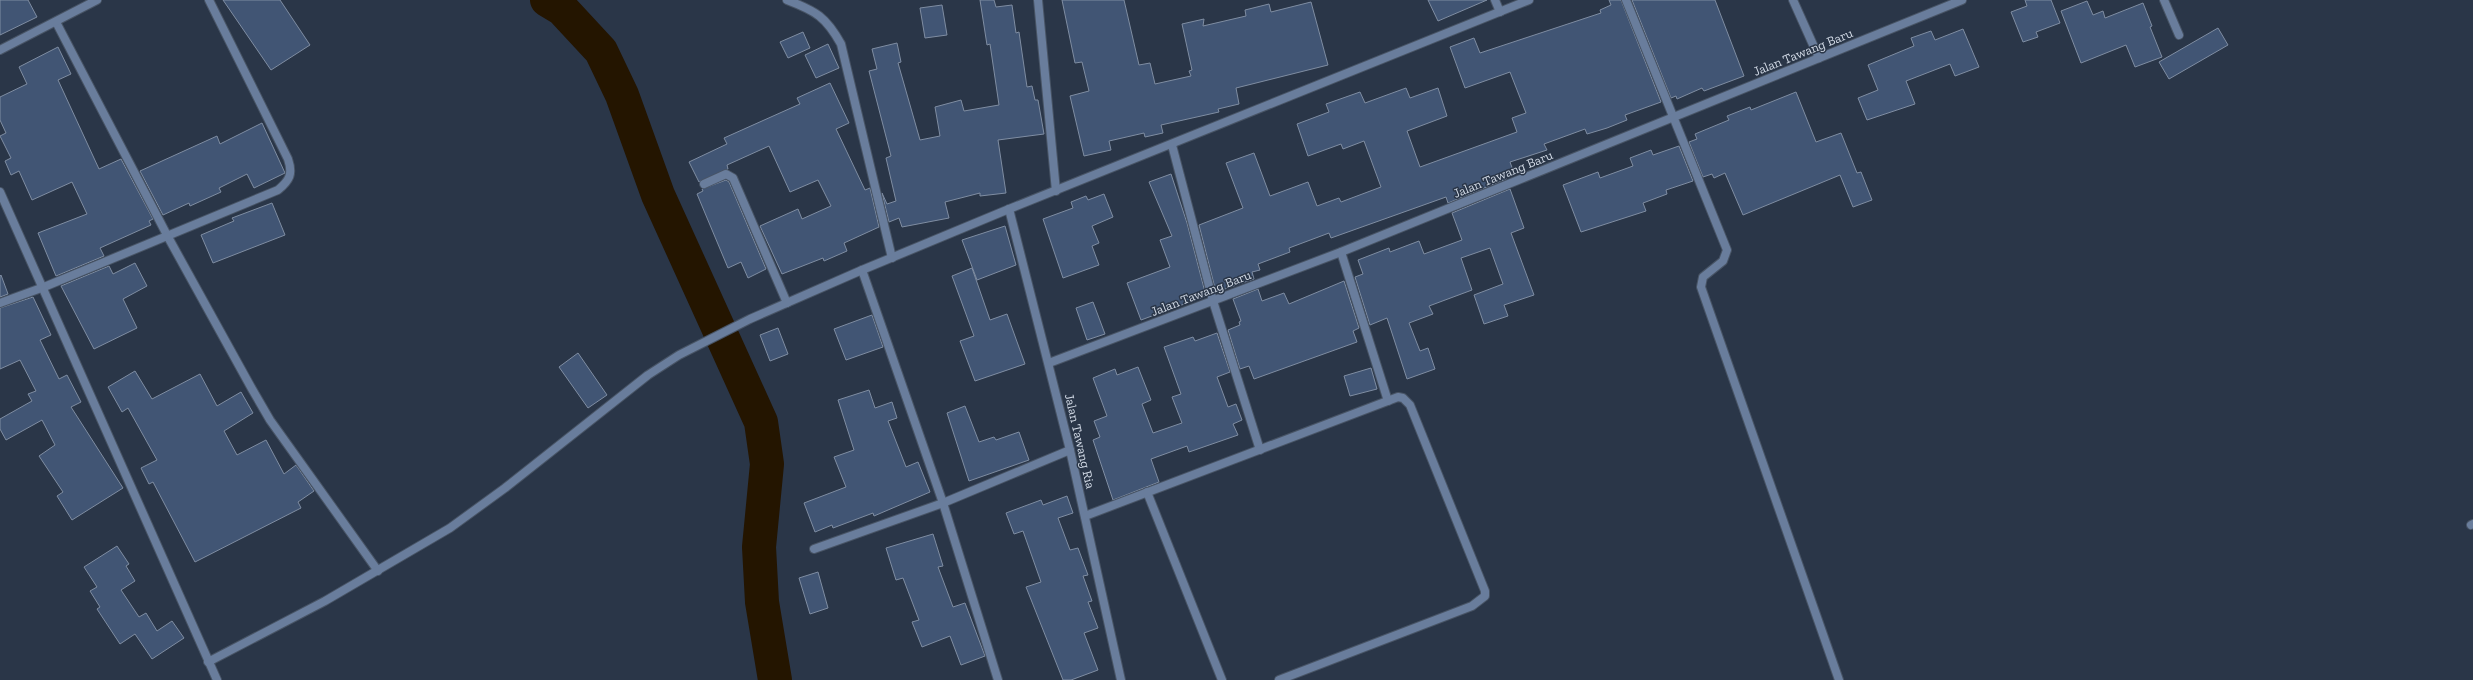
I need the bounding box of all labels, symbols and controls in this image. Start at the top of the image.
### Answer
street label: Jalan Tawang Baru [1751,25,1856,79]
street label: Jalan Tawang Baru [1451,147,1556,201]
street label: Jalan Tawang Baru [1149,267,1254,319]
street label: Jalan Tawang Ria [1062,392,1098,491]

